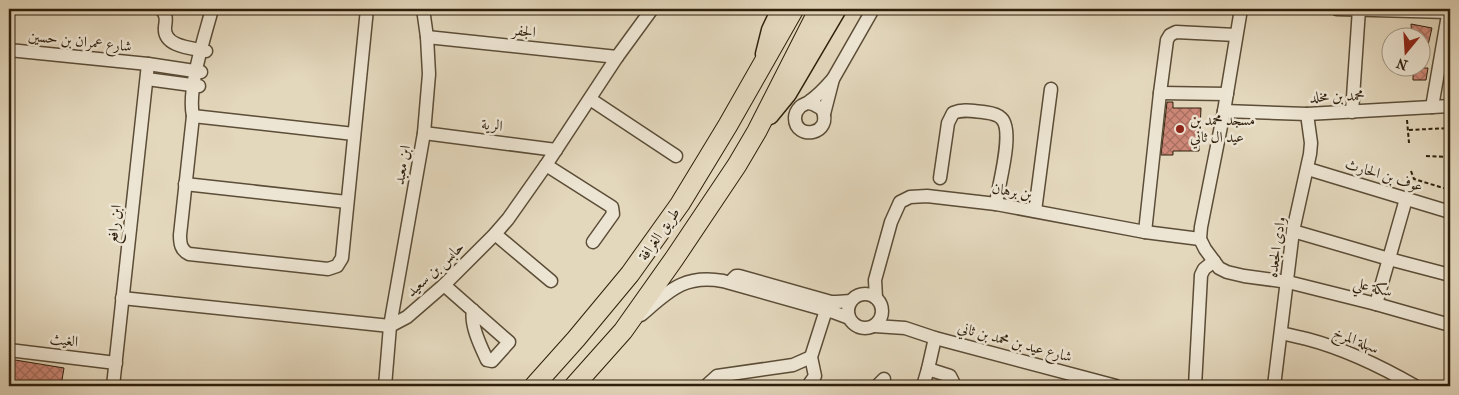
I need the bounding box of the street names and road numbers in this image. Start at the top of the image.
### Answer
street label: الجفر [509,21,537,42]
street label: شارع عمران بن حسين [27,27,133,59]
street label: محمد بن مخلد [1309,86,1365,106]
street label: الرية [480,115,504,135]
street label: ابن معبد [390,144,414,186]
street label: عوف بن الحارث [1343,155,1425,195]
street label: بن برهان [991,179,1034,203]
street label: ابن رافع [103,204,130,245]
street label: طريق الغرافة [634,204,685,265]
street label: وادى الجعده [1263,215,1289,279]
street label: حابس بن سعيد [402,238,468,301]
street label: سكة علي [1350,273,1394,306]
street label: شارع عيد بن محمد بن ثاني [955,318,1074,370]
street label: سهلة المرخ [1329,323,1382,361]
street label: الغيث [49,329,79,351]

